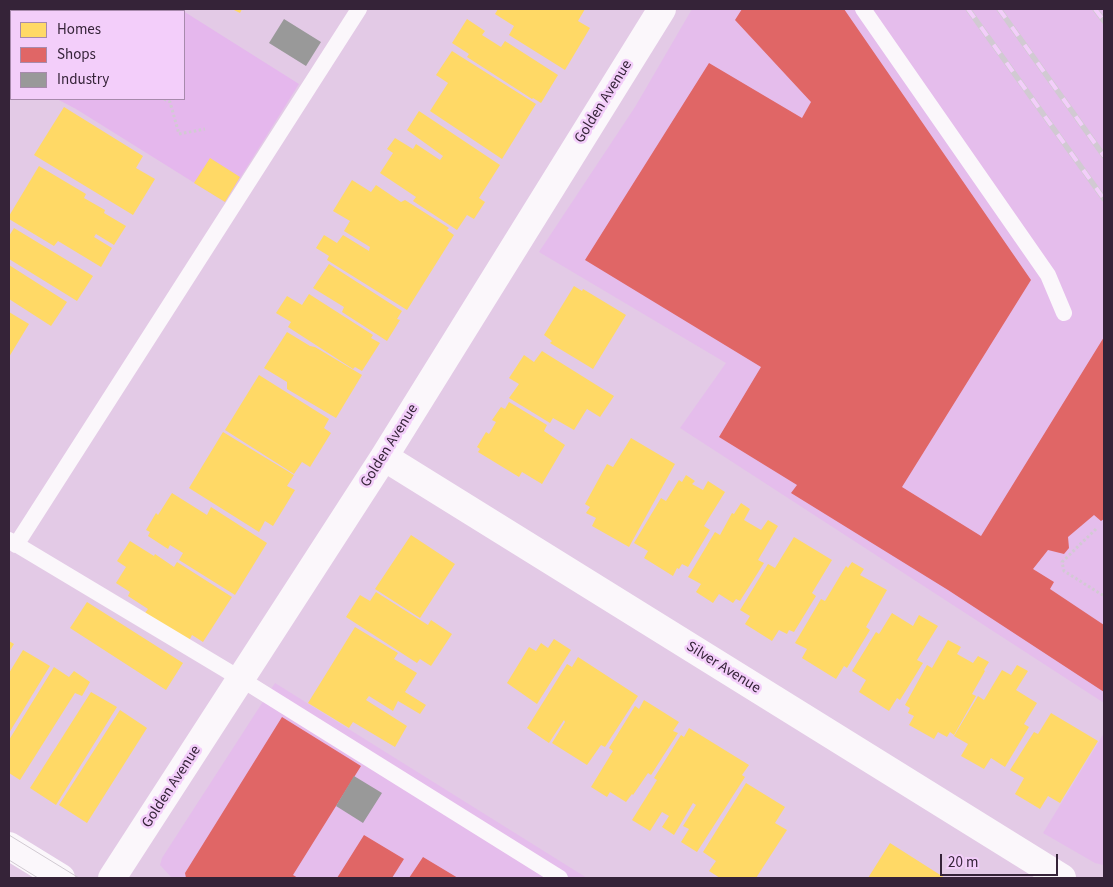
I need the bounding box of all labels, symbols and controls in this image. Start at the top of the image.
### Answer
legend [10,10,185,100]
text: Homes [57,19,101,40]
text: Shops [57,44,96,65]
street label: Golden Avenue [571,57,637,147]
text: Industry [57,69,109,90]
street label: Golden Avenue [357,401,423,491]
street label: Silver Avenue [682,638,764,698]
street label: Golden Avenue [139,743,205,831]
scale bar [943,844,1060,876]
text: 20 m [948,852,978,873]

